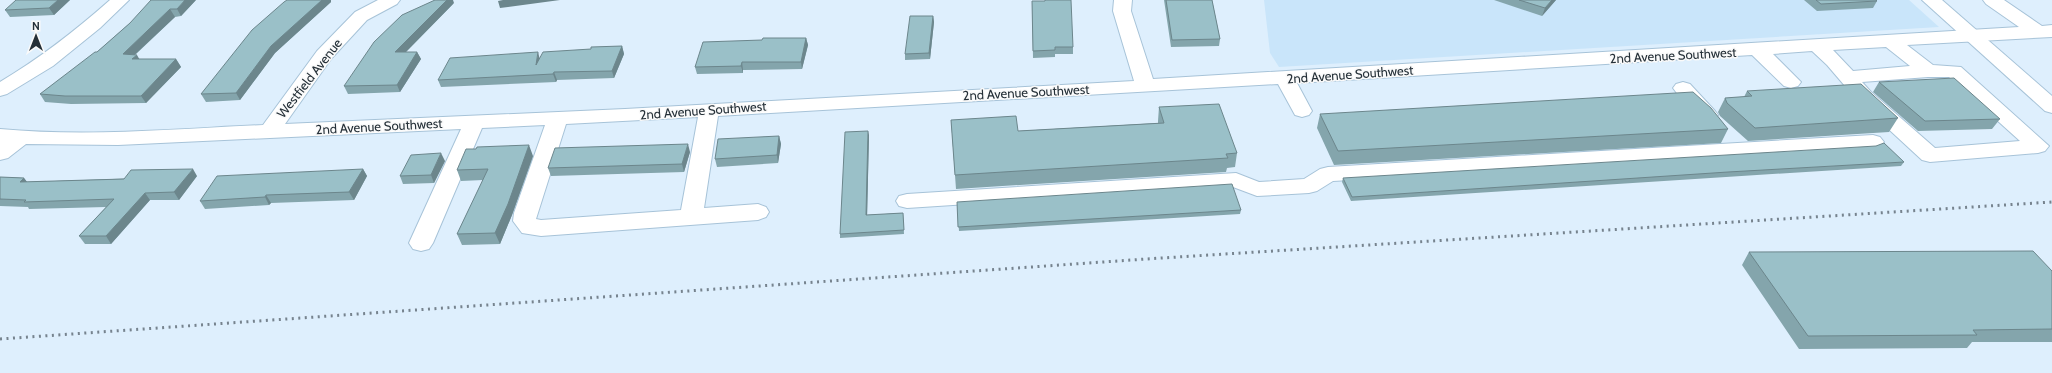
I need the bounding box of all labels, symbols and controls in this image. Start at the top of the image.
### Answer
north arrow [16,16,56,56]
text: N [32,19,40,33]
street label: Westfield Avenue [273,35,345,121]
street label: 2nd Avenue Southwest [1609,44,1737,66]
street label: 2nd Avenue Southwest [1286,62,1415,86]
street label: 2nd Avenue Southwest [962,81,1090,103]
street label: 2nd Avenue Southwest [639,98,768,122]
street label: 2nd Avenue Southwest [315,115,443,137]

